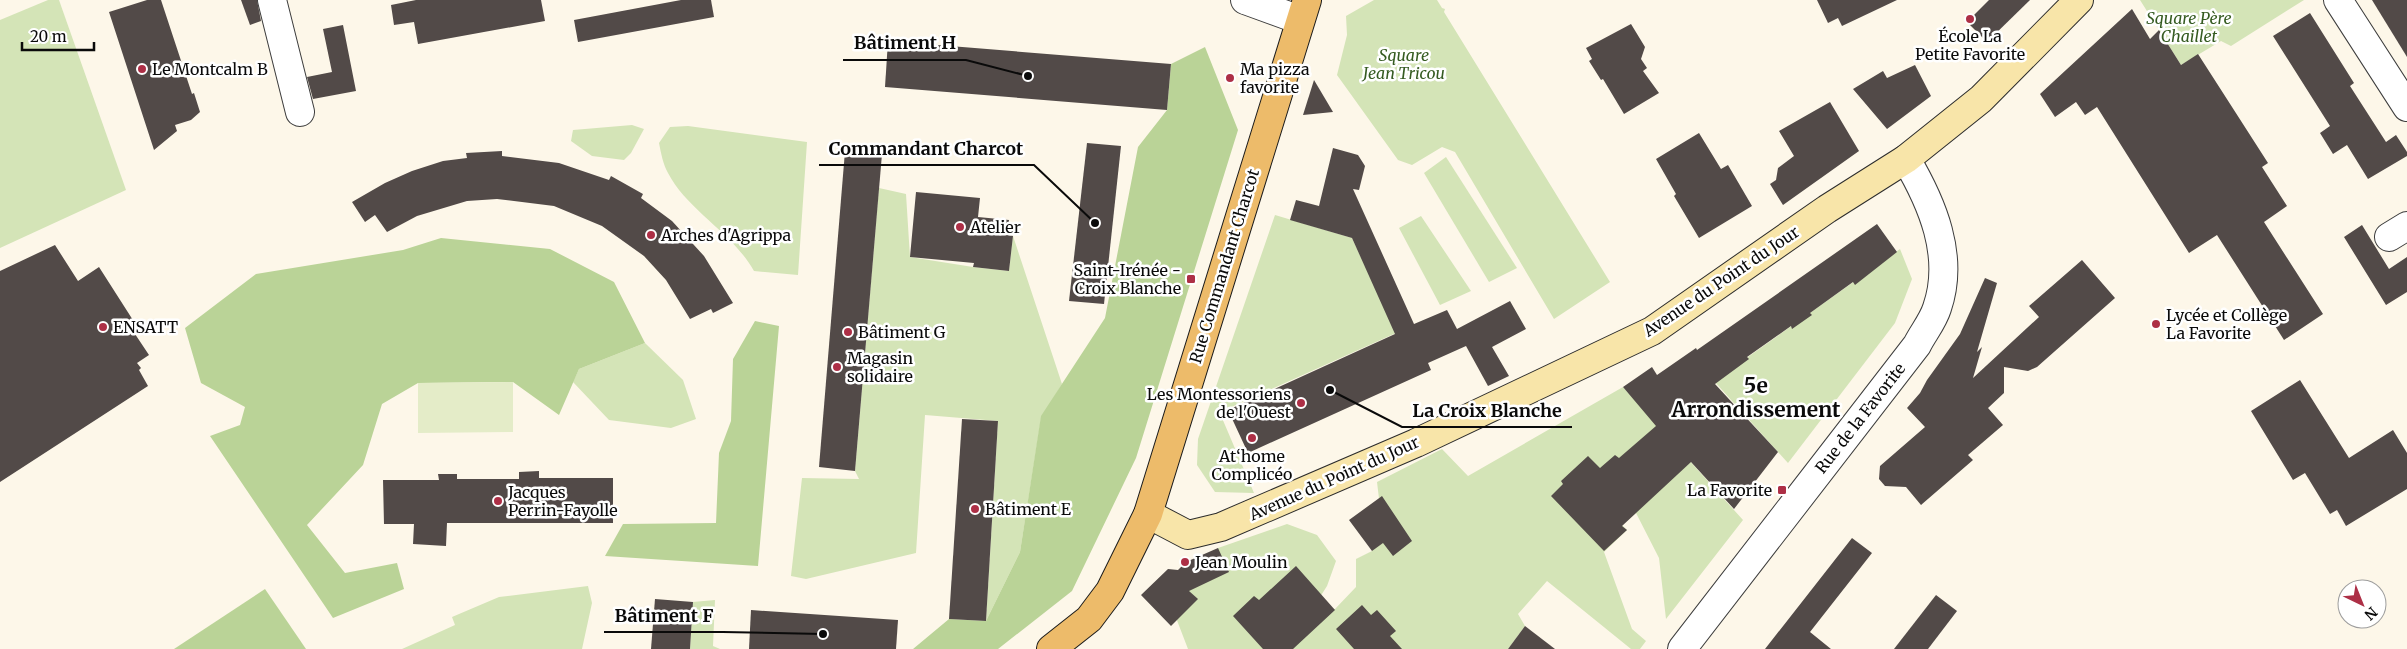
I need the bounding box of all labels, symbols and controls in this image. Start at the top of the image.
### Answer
park label: Square Père Chaillet [2146,8,2232,46]
marker: École La Petite Favorite [1964,13,1976,25]
scale bar [22,20,95,52]
place label: École La Petite Favorite [1915,26,2025,64]
text: 20 m [30,27,67,46]
callout: Bâtiment H [843,27,966,60]
text: Bâtiment H [854,31,956,54]
park label: Square Jean Tricou [1361,45,1445,83]
place label: Le Montcalm B [152,59,268,79]
place label: Ma pizza favorite [1240,59,1310,97]
marker: Le Montcalm B [136,63,148,75]
marker: Ma pizza favorite [1224,72,1236,84]
callout: Commandant Charcot [819,132,1034,165]
text: Commandant Charcot [829,137,1024,160]
street label: Rue Commandant Charcot [1185,166,1263,366]
place label: Atelier [969,217,1021,237]
marker: Atelier [954,221,966,233]
street label: Avenue du Point du Jour [1638,221,1803,341]
place label: Arches d'Agrippa [660,225,792,245]
marker: Arches d'Agrippa [645,229,657,241]
place label: Saint-Irénée - Croix Blanche [1074,260,1181,298]
marker: Saint-Irénée - Croix Blanche [1185,273,1197,285]
place label: Lycée et Collège La Favorite [2166,305,2287,343]
place label: ENSATT [113,317,178,337]
marker: Lycée et Collège La Favorite [2150,318,2162,330]
marker: ENSATT [97,321,109,333]
place label: Bâtiment G [858,322,946,342]
marker: Bâtiment G [842,326,854,338]
place label: Magasin solidaire [847,348,914,386]
street label: Rue de la Favorite [1811,359,1909,477]
marker: Magasin solidaire [831,361,843,373]
district label: 5e Arrondissement [1671,372,1841,423]
place label: Les Montessoriens de l'Ouest [1147,384,1292,422]
callout: La Croix Blanche [1402,394,1572,427]
marker: Les Montessoriens de l'Ouest [1295,397,1307,409]
text: La Croix Blanche [1412,399,1562,422]
street label: Avenue du Point du Jour [1245,432,1422,525]
marker: At‘home Complicéo [1246,432,1258,444]
place label: At‘home Complicéo [1212,446,1292,484]
place label: La Favorite [1687,480,1772,500]
place label: Jacques Perrin-Fayolle [507,482,618,520]
marker: La Favorite [1776,484,1788,496]
marker: Jacques Perrin-Fayolle [492,495,504,507]
place label: Bâtiment E [985,499,1072,519]
marker: Bâtiment E [969,503,981,515]
place label: Jean Moulin [1194,552,1288,572]
marker: Jean Moulin [1179,556,1191,568]
north arrow [2337,579,2387,629]
callout: Bâtiment F [604,599,723,632]
text: N [2361,603,2381,624]
text: Bâtiment F [615,604,713,627]

